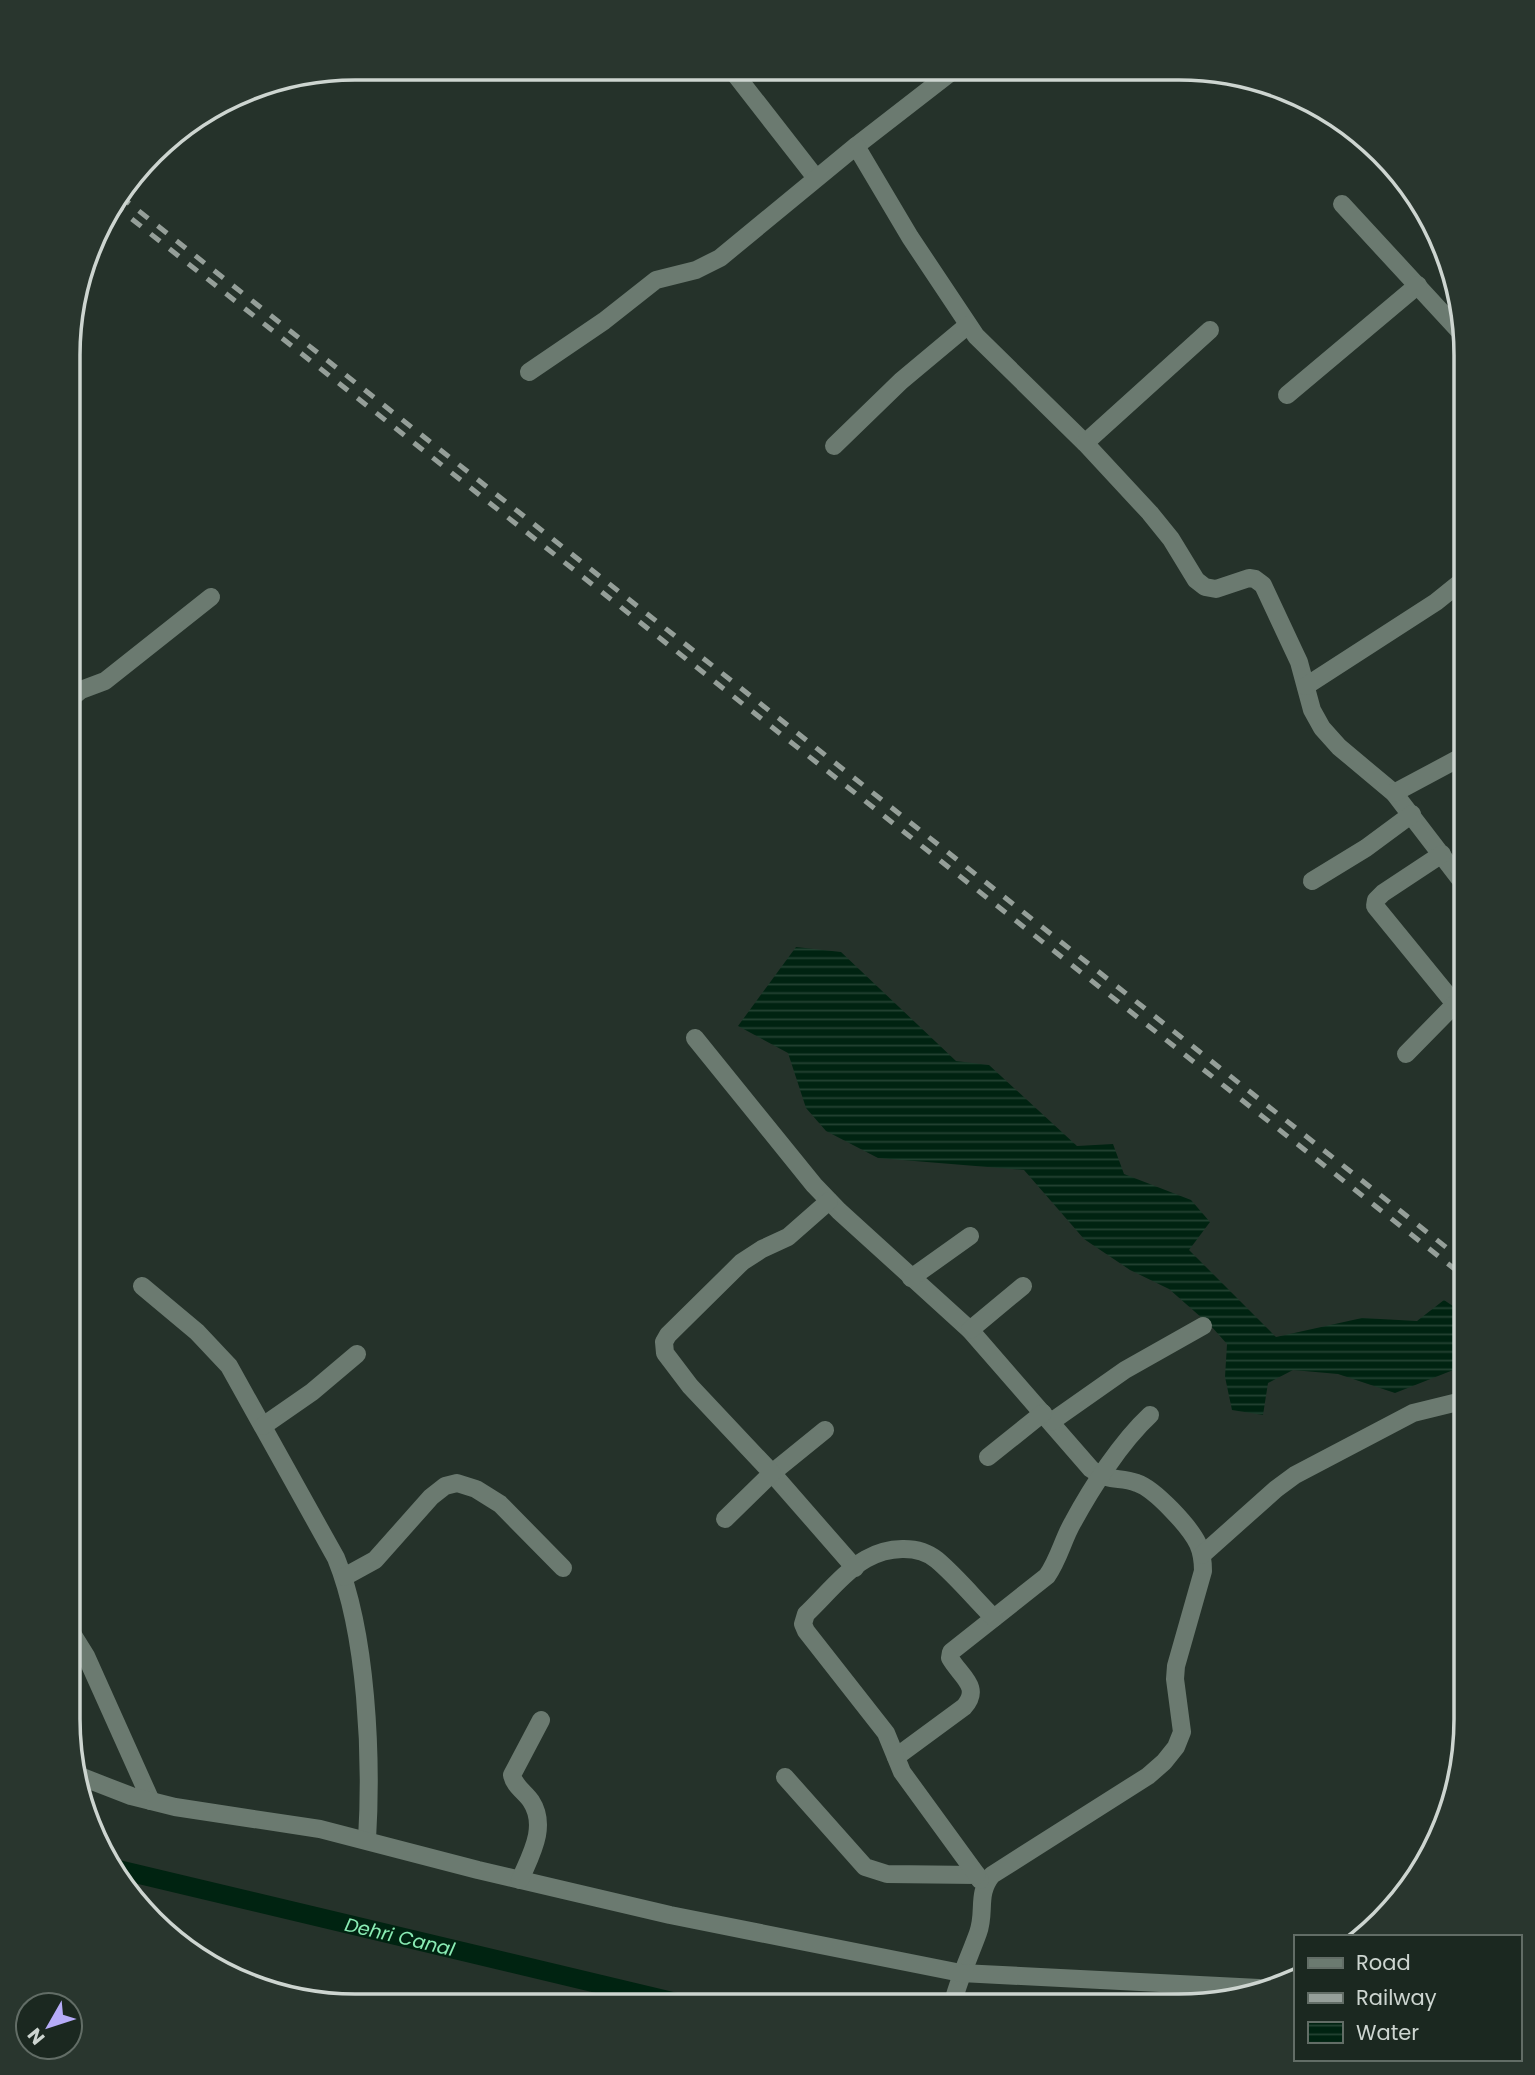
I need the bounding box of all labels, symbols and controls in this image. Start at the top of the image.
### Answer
water label: Dehri Canal [342,1911,458,1963]
legend [1294,1935,1521,2061]
text: Road [1356,1948,1411,1977]
text: Railway [1356,1983,1437,2012]
north arrow [14,1991,84,2061]
text: Water [1356,2018,1419,2047]
text: N [21,2022,51,2050]

